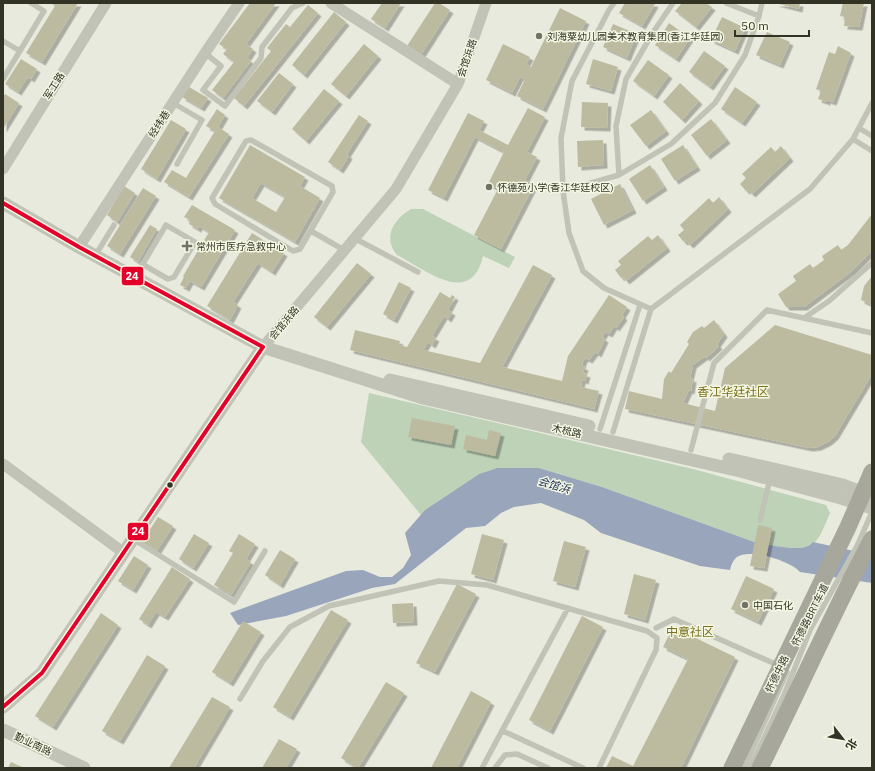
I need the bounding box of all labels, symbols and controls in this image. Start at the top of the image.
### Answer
scale bar [735,12,809,38]
text: 50 m [741,18,769,33]
place label: 刘海粟幼儿园美术教育集团(香江华廷园) [547,30,724,43]
marker: 刘海粟幼儿园美术教育集团(香江华廷园) [534,31,544,41]
street label: 会馆浜路 [454,37,480,79]
street label: 军工路 [41,70,67,102]
street label: 经纬巷 [145,108,173,140]
place label: 怀德苑小学(香江华廷校区) [497,181,614,194]
marker: 怀德苑小学(香江华廷校区) [484,182,494,192]
marker: 常州市医疗急救中心 [181,240,193,252]
place label: 常州市医疗急救中心 [196,240,286,253]
line badge: 24 [121,266,144,286]
text: 24 [125,269,139,283]
street label: 会馆浜路 [266,304,302,342]
district label: 香江华廷社区 [697,384,769,399]
street label: 木梳路 [551,421,583,441]
water label: 会馆浜 [536,474,573,497]
unlabelled marker [165,480,175,490]
line badge: 24 [127,522,149,541]
text: 24 [131,524,145,538]
street label: 怀德路BRT车道 [789,582,831,648]
place label: 中国石化 [753,599,793,612]
marker: 中国石化 [740,600,750,610]
district label: 中意社区 [666,624,714,639]
street label: 怀德中路 [762,653,792,695]
north arrow [823,719,863,759]
street label: 勤业南路 [12,730,54,758]
text: 北 [843,736,860,752]

